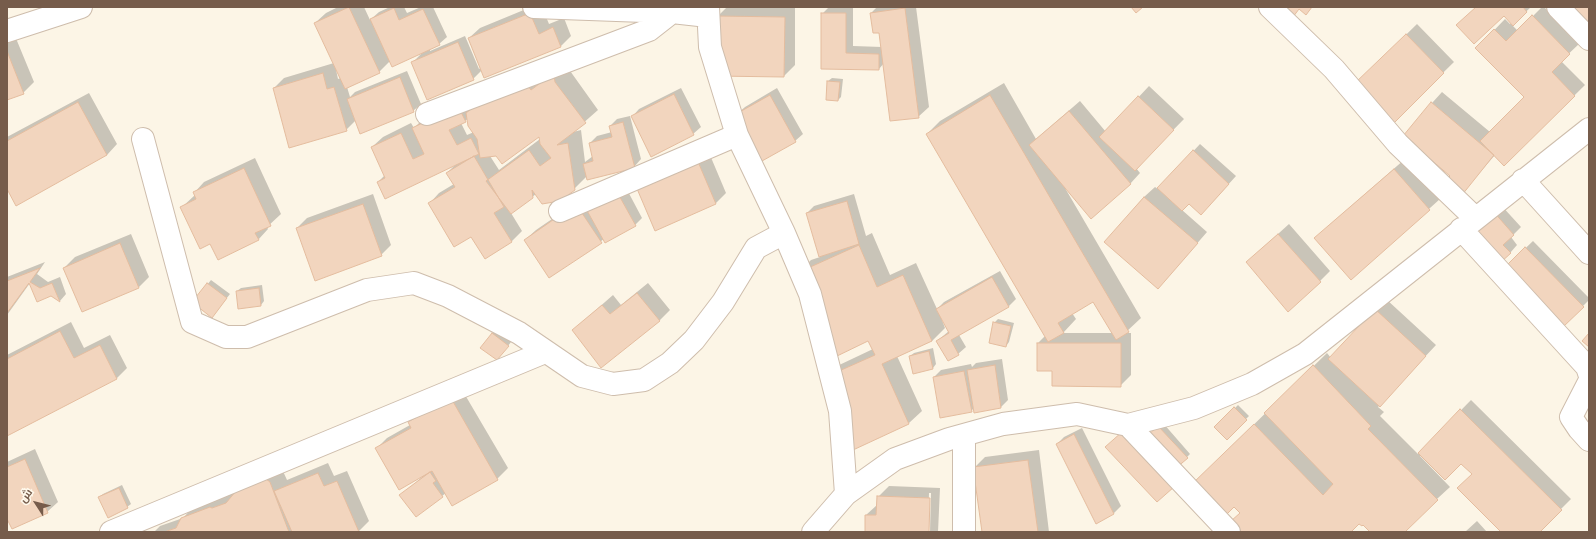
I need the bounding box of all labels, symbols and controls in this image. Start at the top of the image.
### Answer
north arrow [16,483,56,523]
text: ش [16,486,35,505]

